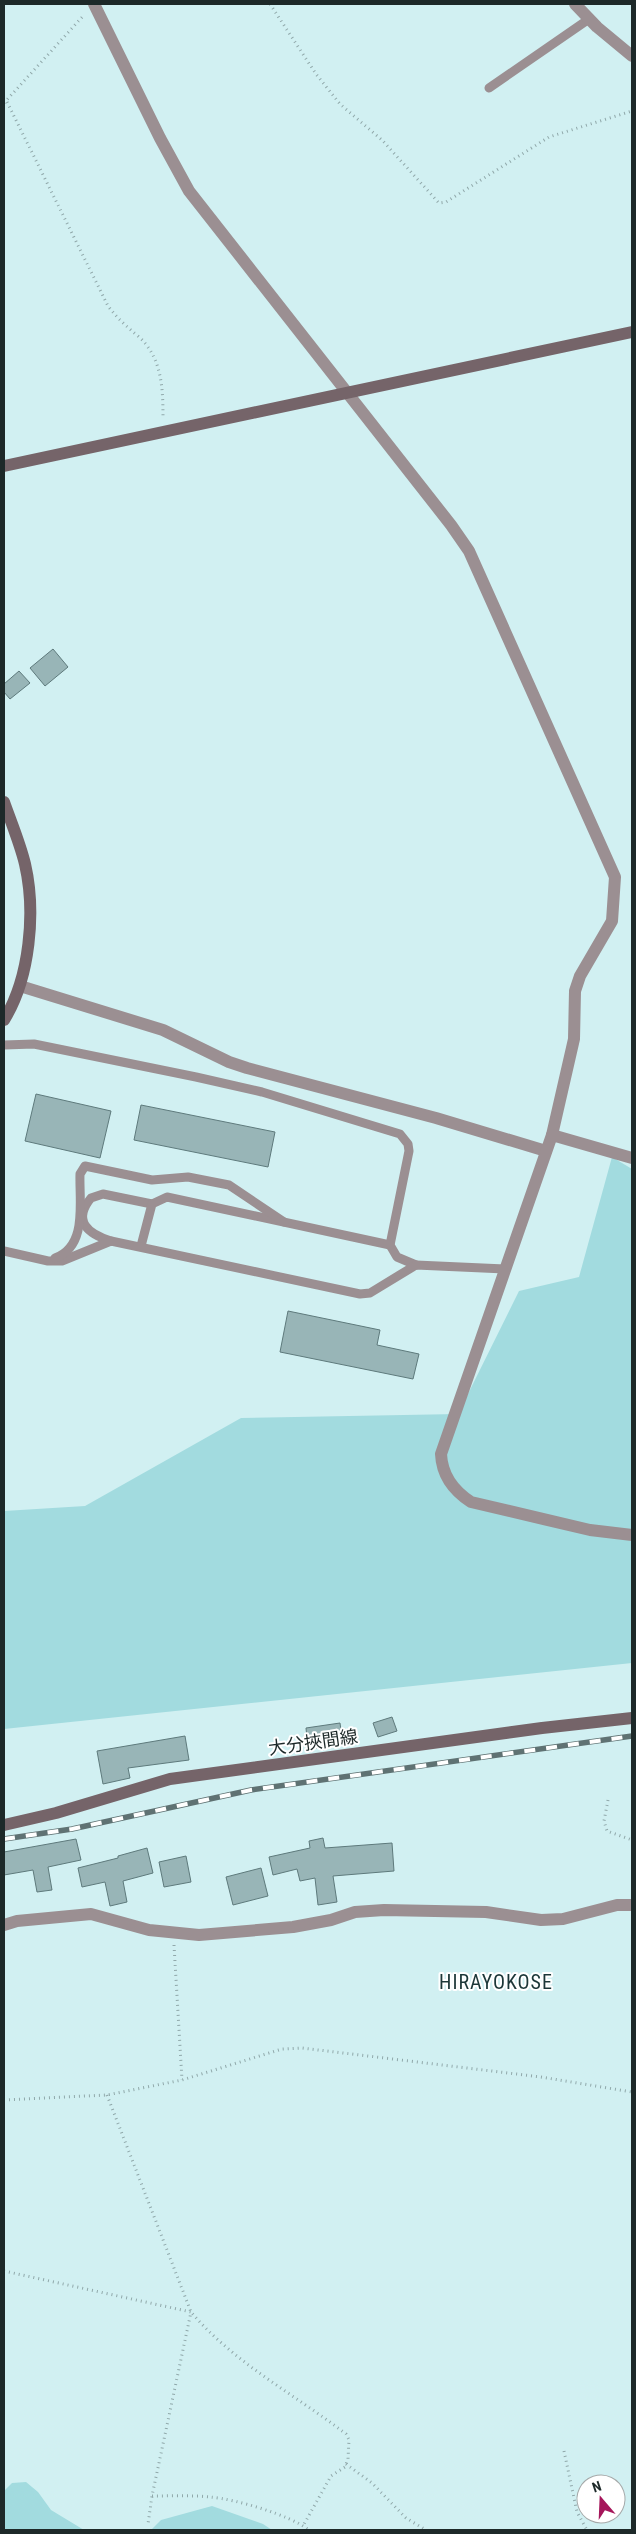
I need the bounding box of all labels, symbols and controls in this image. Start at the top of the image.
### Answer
street label: 大分挾間線 [267,1725,359,1759]
district label: HIRAYOKOSE [439,1970,553,1994]
north arrow [576,2474,626,2524]
text: N [590,2478,603,2496]

